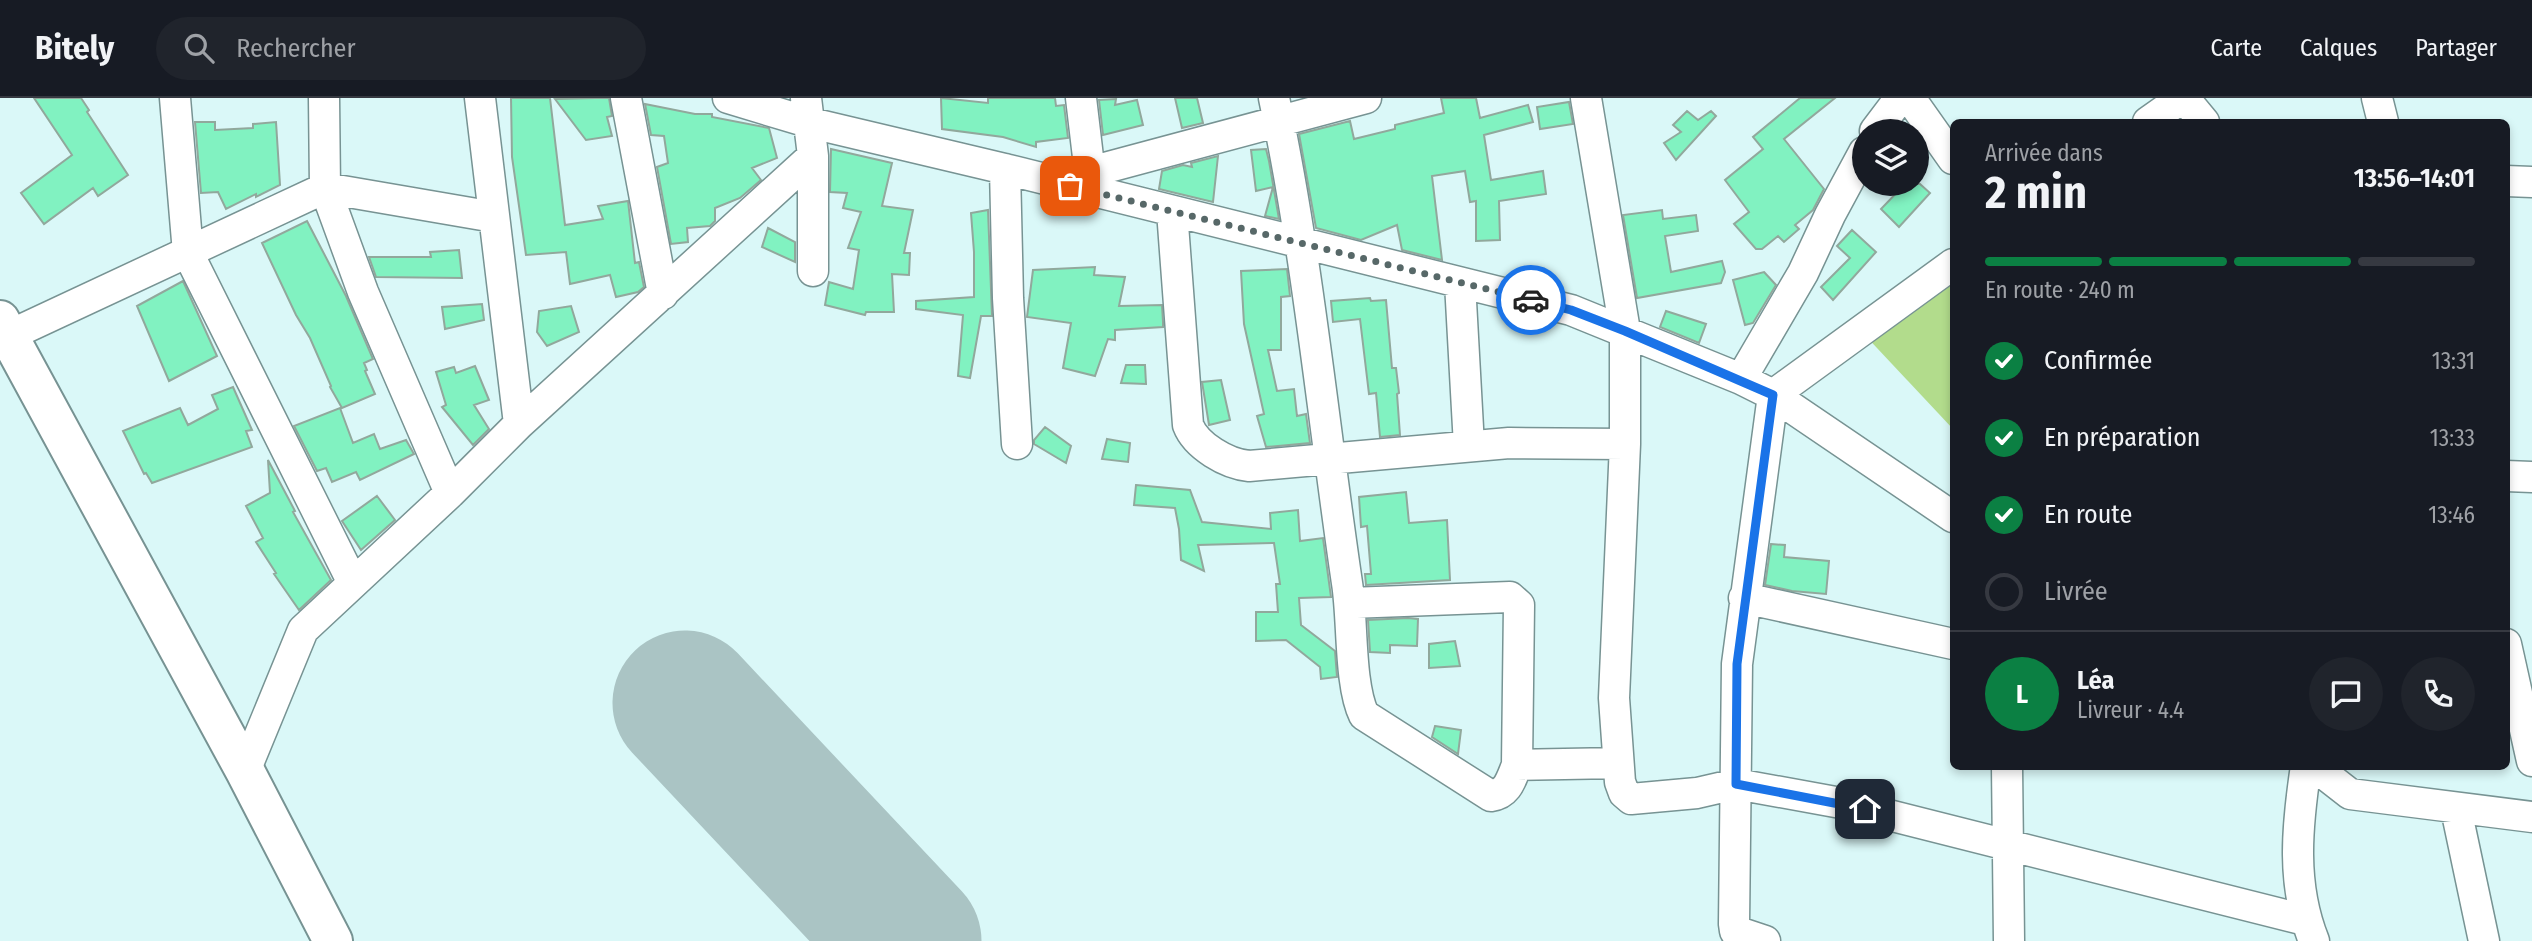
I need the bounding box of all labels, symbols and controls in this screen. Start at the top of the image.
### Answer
search box [156,17,646,80]
text: Bitely [35,28,114,68]
icon: search [180,29,218,67]
text: Rechercher [236,33,356,64]
text: Carte [2211,34,2262,62]
text: Calques [2300,34,2377,62]
text: Partager [2415,34,2497,62]
map controls [1852,119,1929,196]
button: layers [1852,119,1929,196]
text: Arrivée dans [1985,139,2103,167]
pin [1040,156,1100,216]
text: 13:56–14:01 [2354,163,2475,194]
text: 2 min [1985,165,2087,220]
icon: bag [1051,167,1089,205]
courier [1496,265,1566,335]
text: En route · 240 m [1985,276,2135,304]
icon: car [1512,281,1550,319]
icon: check [1985,342,2023,380]
text: Confirmée [2044,345,2152,376]
text: 13:31 [2432,347,2475,375]
icon: check [1985,419,2023,457]
text: En préparation [2044,422,2201,453]
text: 13:33 [2430,424,2475,452]
icon: check [1985,496,2023,534]
text: En route [2044,499,2132,530]
text: 13:46 [2428,501,2475,529]
text: Livrée [2044,576,2108,607]
button: chat [2309,657,2383,731]
button: phone [2401,657,2475,731]
text: Léa [2077,665,2114,696]
text: L [2016,679,2028,710]
text: Livreur · 4.4 [2077,696,2184,724]
pin [1835,779,1895,839]
icon: home [1846,790,1884,828]

